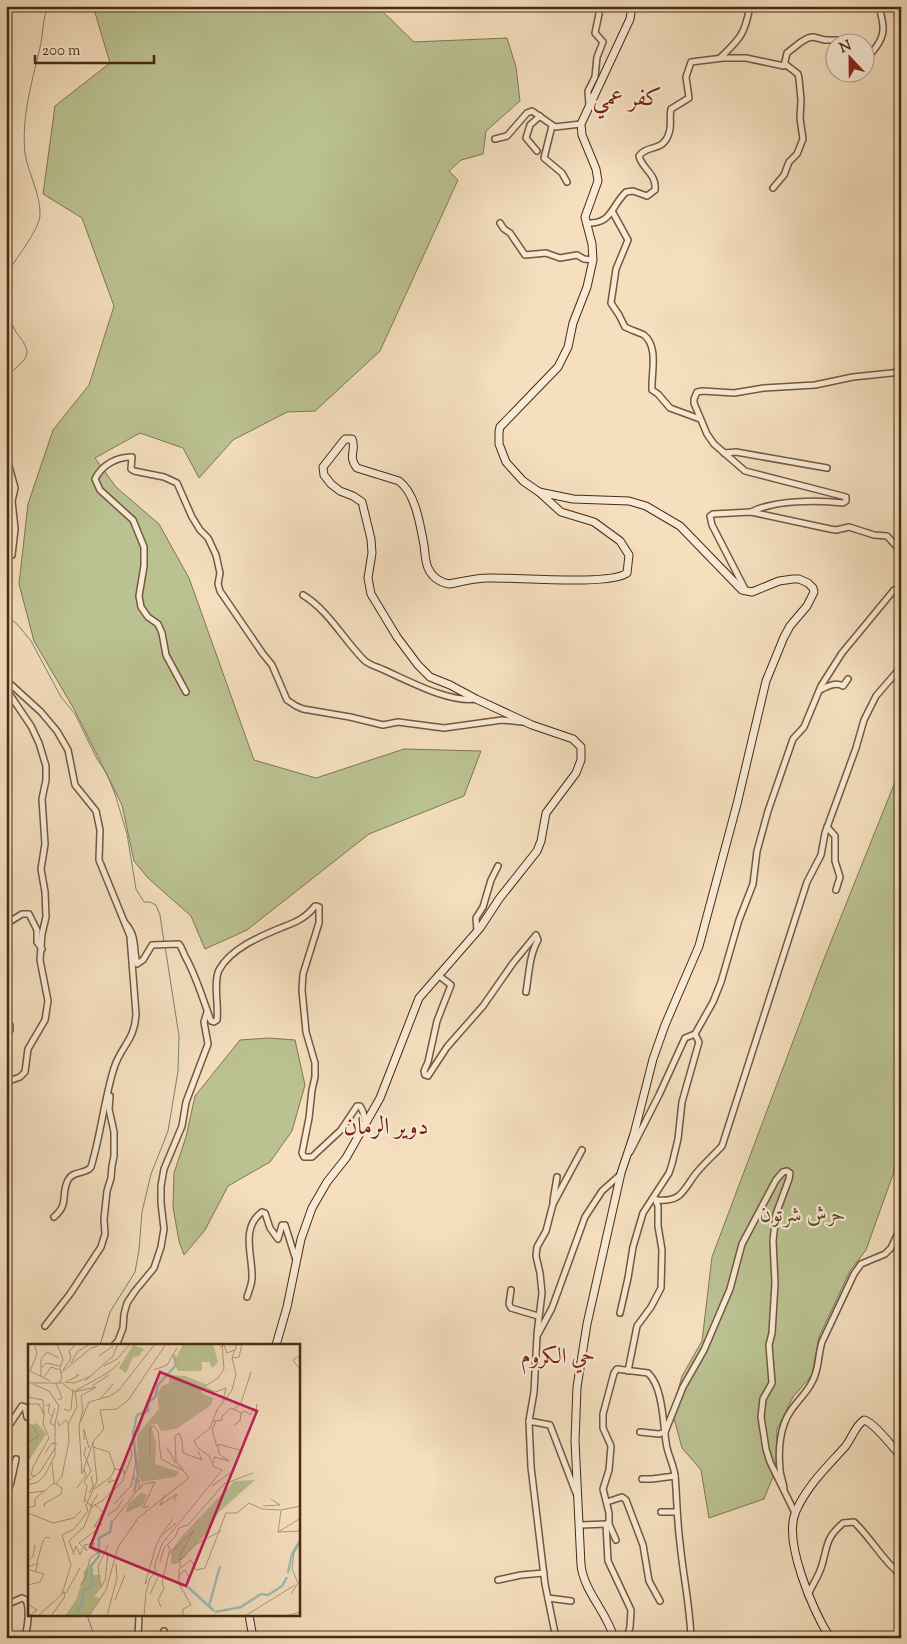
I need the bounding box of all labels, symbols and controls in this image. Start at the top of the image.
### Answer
scale bar [35,32,154,64]
north arrow [824,32,874,82]
text: N [837,36,855,59]
text: 200 m [42,41,81,62]
district label: كفر عمي [592,82,662,120]
district label: دوير الرمان [344,1111,428,1145]
park label: حرش شرتون [760,1201,846,1231]
district label: حي الكروم [521,1342,595,1375]
inset map [28,1344,300,1616]

